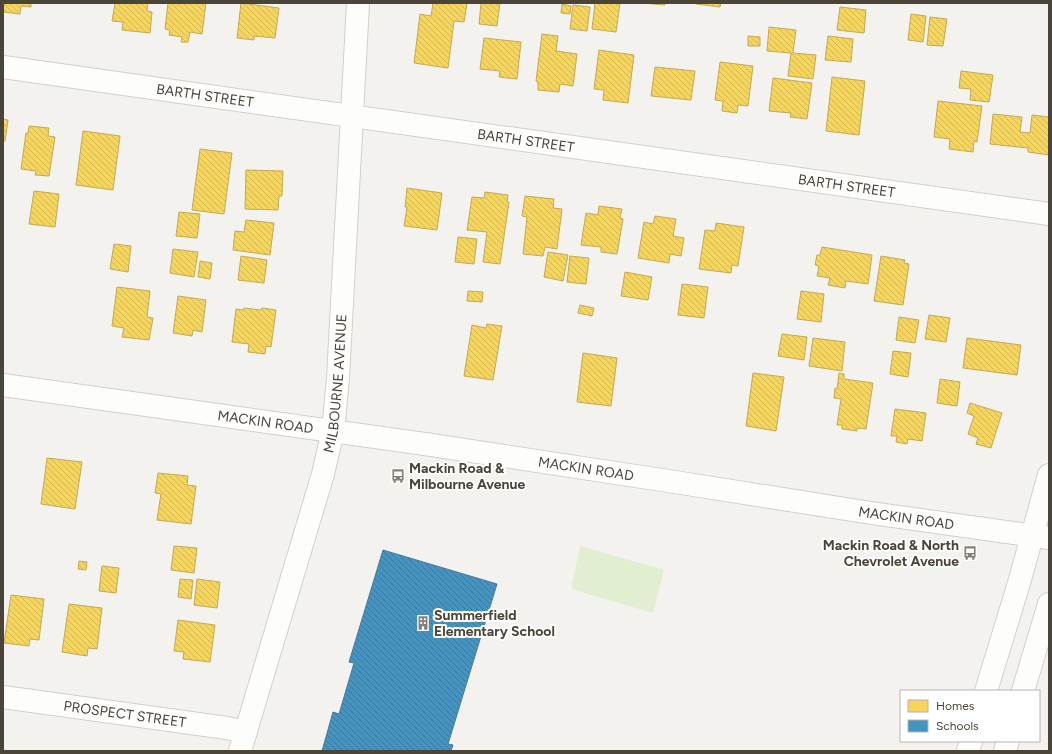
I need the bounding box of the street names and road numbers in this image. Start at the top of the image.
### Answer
street label: BARTH STREET [155,80,255,111]
street label: BARTH STREET [476,125,576,156]
street label: BARTH STREET [797,170,897,201]
street label: MILBOURNE AVENUE [320,313,350,454]
street label: MACKIN ROAD [216,407,314,437]
street label: MACKIN ROAD [537,453,635,484]
street label: MACKIN ROAD [857,503,955,533]
street label: PROSPECT STREET [62,697,187,731]

